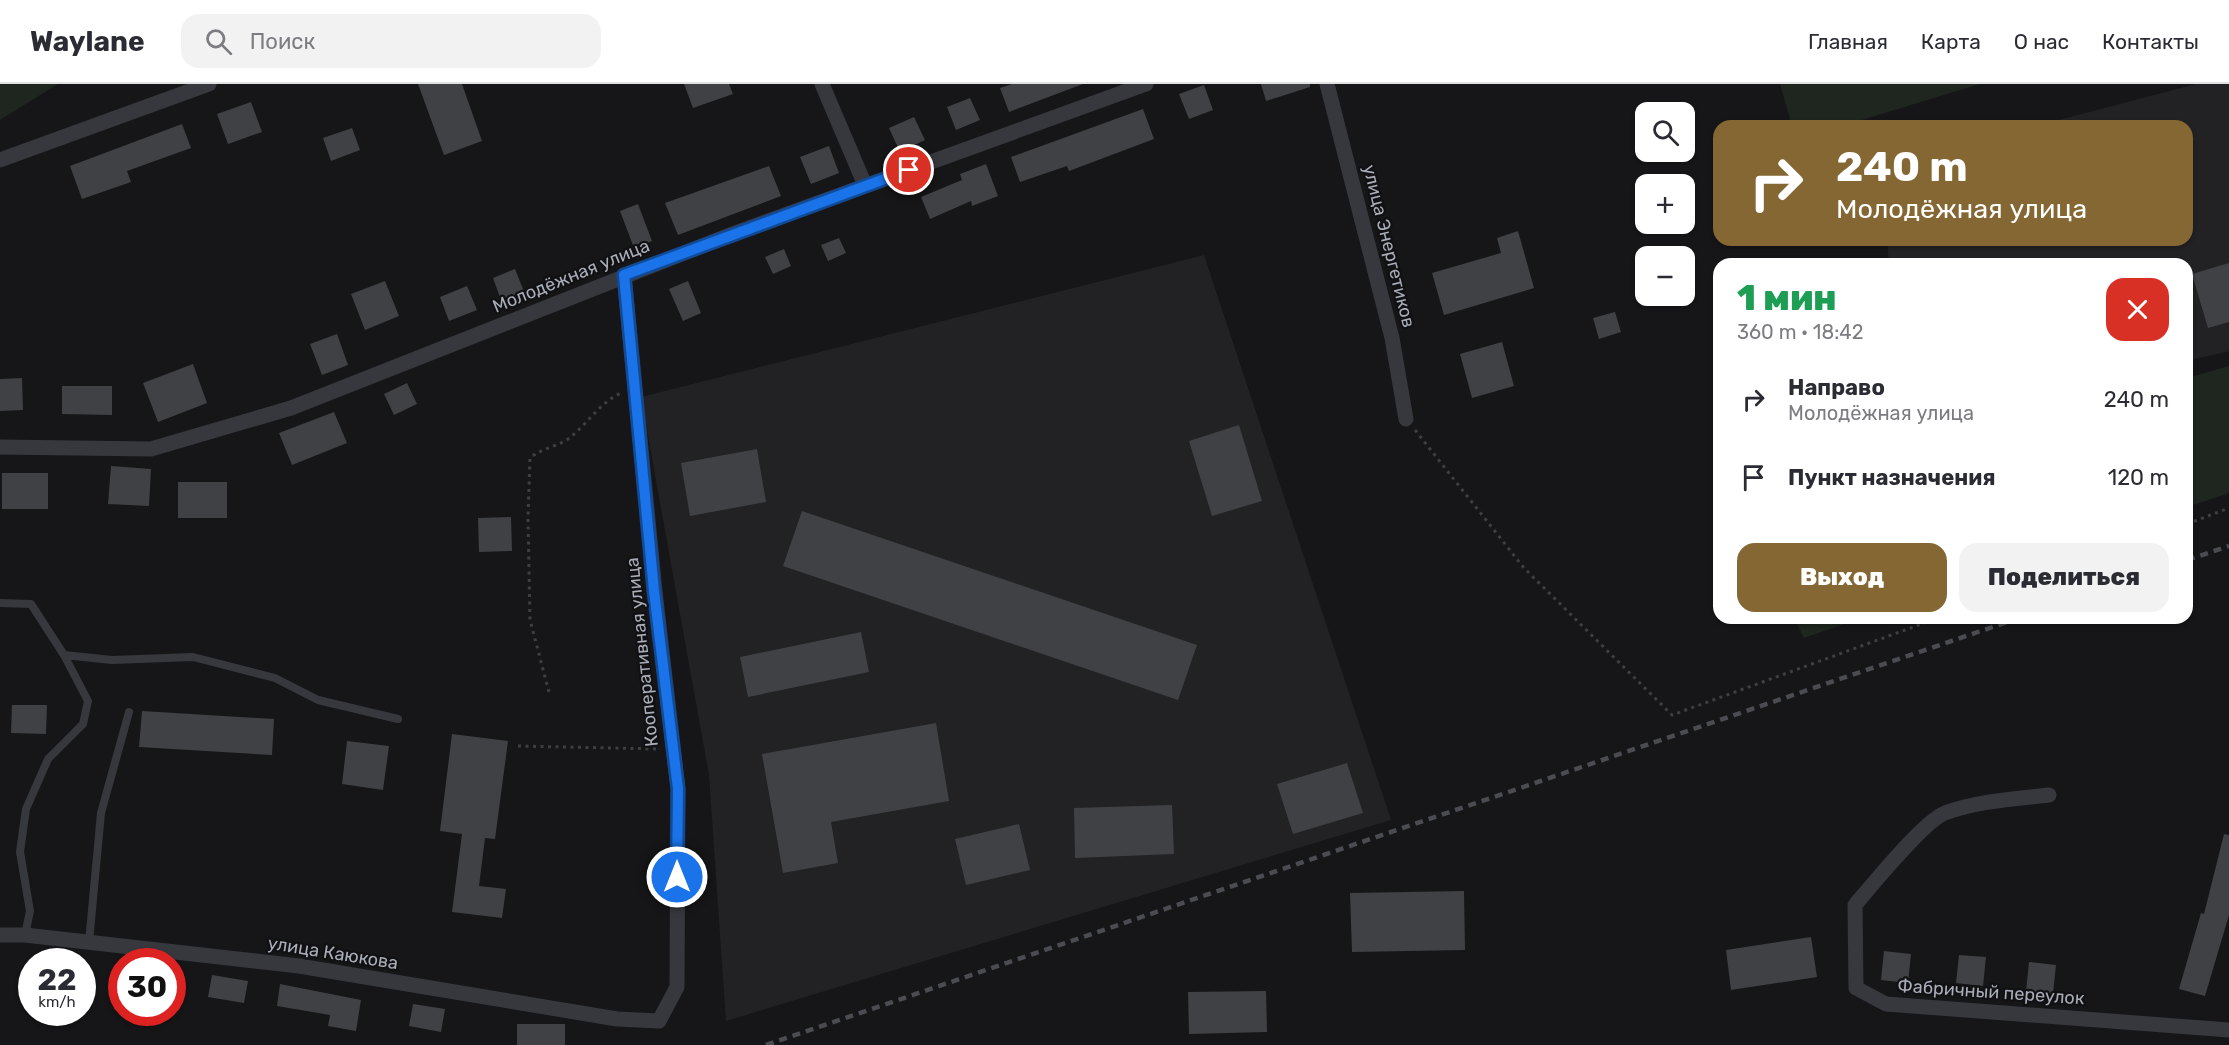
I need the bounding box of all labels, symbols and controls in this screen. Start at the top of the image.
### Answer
search box [181,14,601,68]
text: Waylane [30,25,145,58]
icon: search [202,25,235,58]
text: Поиск [250,28,315,55]
text: Главная [1808,29,1888,54]
text: Карта [1921,29,1981,54]
text: О нас [2014,29,2069,54]
text: Контакты [2102,29,2199,54]
map controls [1635,102,1695,306]
button: search [1635,102,1695,162]
text: 240 m [1836,142,1968,192]
pin [883,144,934,195]
icon: right [1737,144,1815,222]
icon: arrive [892,153,925,186]
street label: улица Энергетиков [1358,162,1420,330]
button: + [1635,174,1695,234]
text: Молодёжная улица [1836,193,2087,225]
street label: Молодёжная улица [489,234,653,318]
button: − [1635,246,1695,306]
text: 1 мин [1737,276,1837,319]
button: close [2106,278,2169,341]
text: 360 m · 18:42 [1737,320,1863,344]
text: Направо [1788,374,1885,401]
icon: right [1737,383,1770,416]
text: 240 m [2104,386,2169,413]
text: Молодёжная улица [1788,401,1974,425]
icon: arrive [1737,461,1770,494]
text: Пункт назначения [1788,464,1996,491]
text: 120 m [2108,464,2169,491]
button: Выход [1737,543,1947,612]
button: Поделиться [1959,543,2169,612]
street label: Кооперативная улица [621,556,663,748]
position arrow [645,845,709,909]
street label: улица Каюкова [266,932,400,974]
speed limit sign: 30 [108,948,186,1026]
text: 22 [38,962,77,998]
street label: Фабричный переулок [1897,974,2086,1010]
text: km/h [38,993,76,1011]

